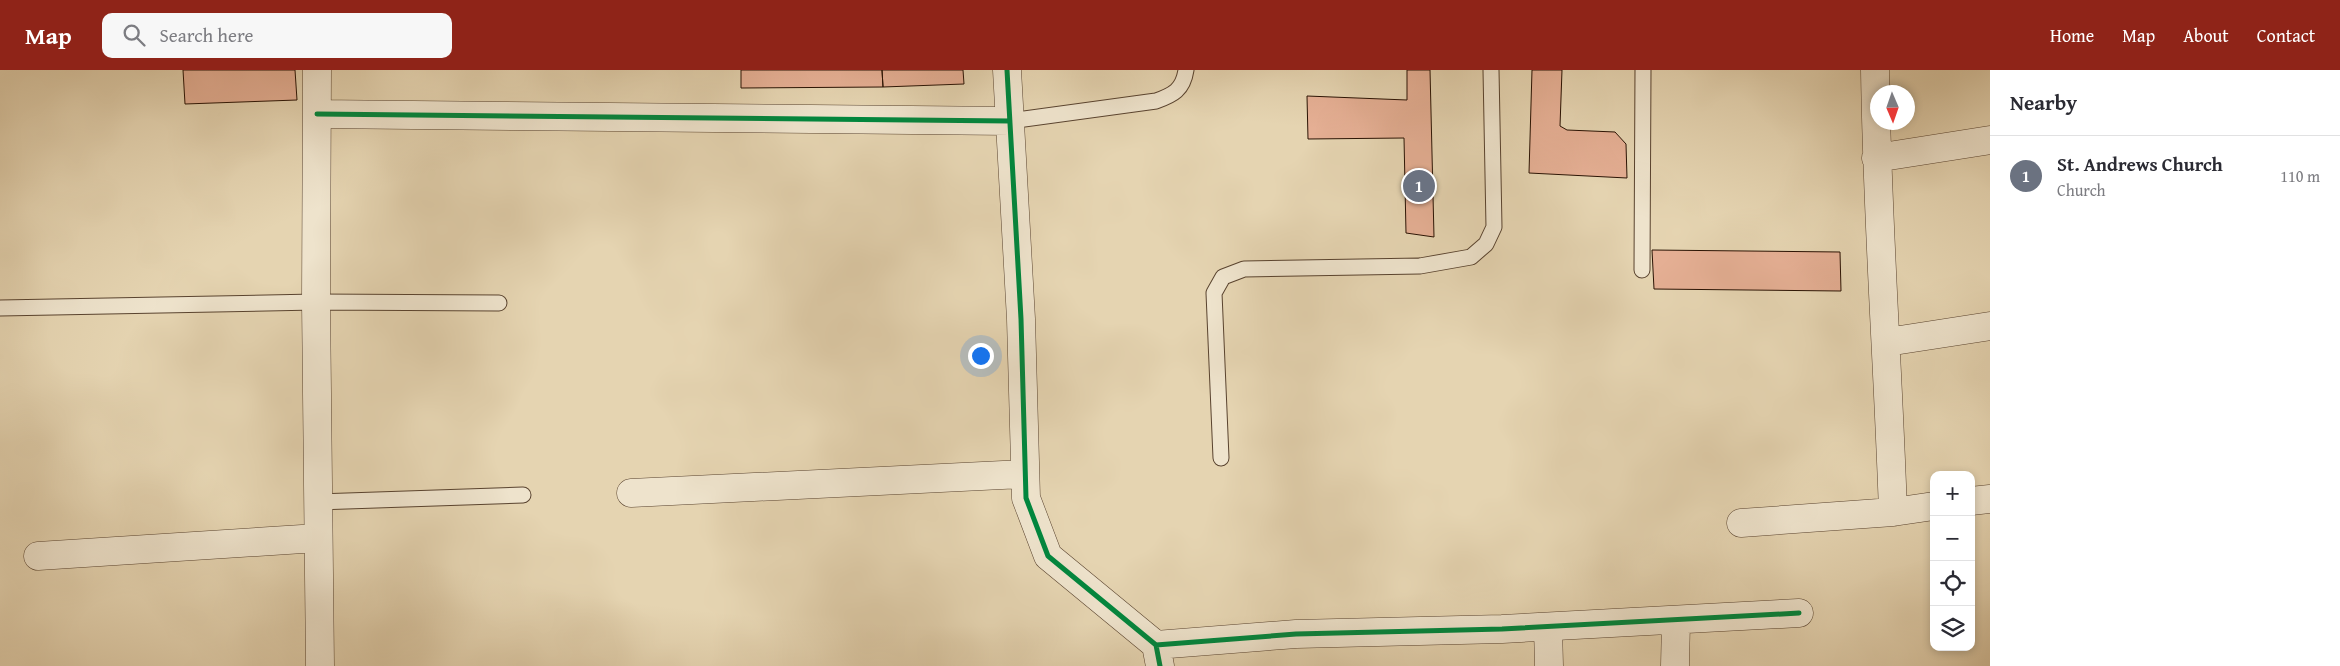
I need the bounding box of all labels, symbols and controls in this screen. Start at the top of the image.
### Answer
search box [102,13,452,58]
text: Map [25,18,72,53]
icon: search [120,21,148,49]
text: Search here [160,21,253,49]
text: Home [2050,22,2094,49]
text: Map [2122,22,2155,49]
text: About [2183,22,2229,49]
text: Contact [2257,22,2315,49]
north arrow [1870,85,1915,130]
text: Nearby [2010,87,2077,118]
text: St. Andrews Church [2057,150,2223,178]
text: 1 [2022,164,2030,188]
text: 110 m [2280,164,2320,188]
pin: 1 [1403,167,1435,205]
text: Church [2057,178,2106,202]
your location [968,343,994,369]
map controls [1930,471,1975,651]
button: + [1930,471,1975,516]
button: − [1930,516,1975,561]
button: locate [1930,561,1975,606]
button: layers [1930,606,1975,651]

